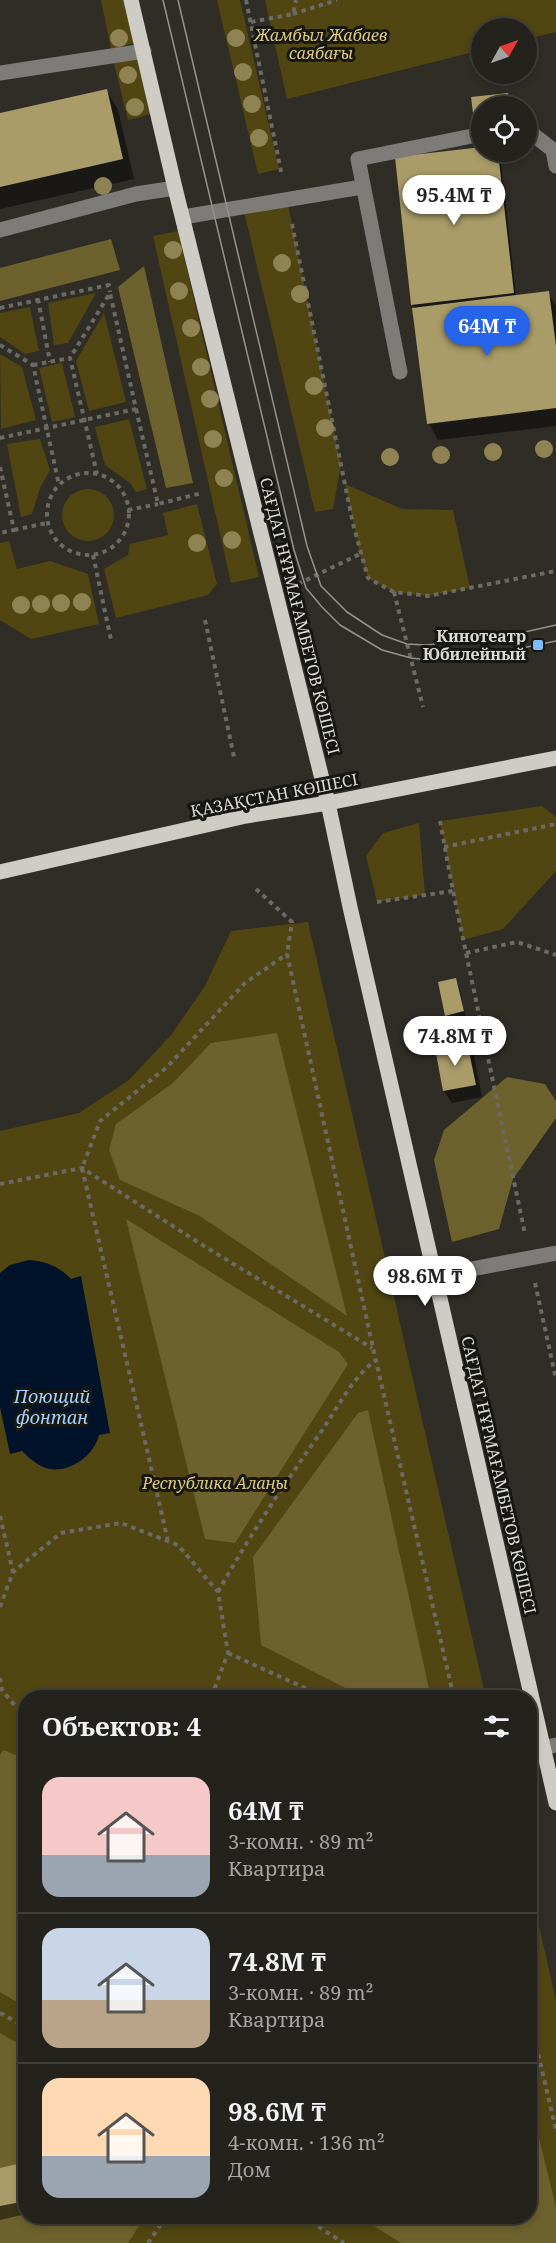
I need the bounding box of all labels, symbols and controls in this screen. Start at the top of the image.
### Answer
north arrow [471,18,537,84]
map controls [471,18,537,162]
park label: Жамбыл Жабаев саябағы [253,24,387,64]
button: locate [471,96,537,162]
pin: 95.4M ₸ [399,175,509,226]
text: 95.4M ₸ [416,181,492,208]
pin: 64M ₸ [445,306,529,357]
text: 64M ₸ [458,312,516,339]
street label: САҒДАТ НҰРМАҒАМБЕТОВ КӨШЕСІ [255,475,345,757]
place label: Кинотеатр Юбилейный [423,625,526,665]
marker: Кинотеатр Юбилейный [531,638,545,652]
street label: ҚАЗАҚСТАН КӨШЕСІ [189,768,360,822]
pin: 74.8M ₸ [400,1016,510,1067]
text: 74.8M ₸ [417,1022,493,1049]
pin: 98.6M ₸ [370,1256,480,1307]
text: 98.6M ₸ [387,1262,463,1289]
street label: САҒДАТ НҰРМАҒАМБЕТОВ КӨШЕСІ [456,1334,542,1616]
water label: Поющий фонтан [13,1384,90,1429]
park label: Республика Алаңы [141,1472,288,1494]
text: Объектов: 4 [42,1708,201,1744]
icon: filters [480,1710,513,1743]
text: 64M ₸ [228,1792,304,1828]
icon: home [90,1801,162,1873]
text: 3-комн. · 89 m² [228,1828,374,1855]
text: Квартира [228,1855,325,1882]
text: 74.8M ₸ [228,1943,326,1979]
icon: home [90,1952,162,2024]
text: 3-комн. · 89 m² [228,1979,374,2006]
text: Квартира [228,2006,325,2033]
text: 98.6M ₸ [228,2093,326,2129]
icon: home [90,2102,162,2174]
text: 4-комн. · 136 m² [228,2129,385,2156]
text: Дом [228,2156,271,2183]

